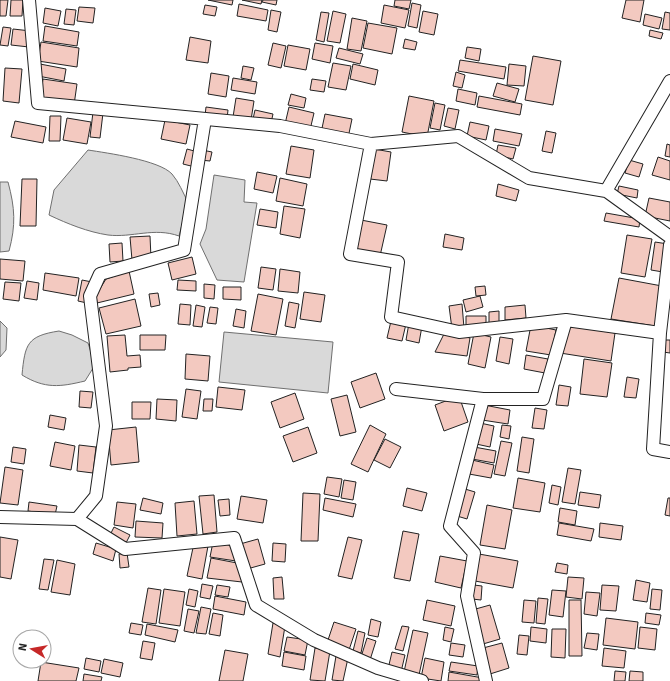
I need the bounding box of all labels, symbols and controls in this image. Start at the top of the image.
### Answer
north arrow [12,629,52,669]
text: N [16,642,30,652]

